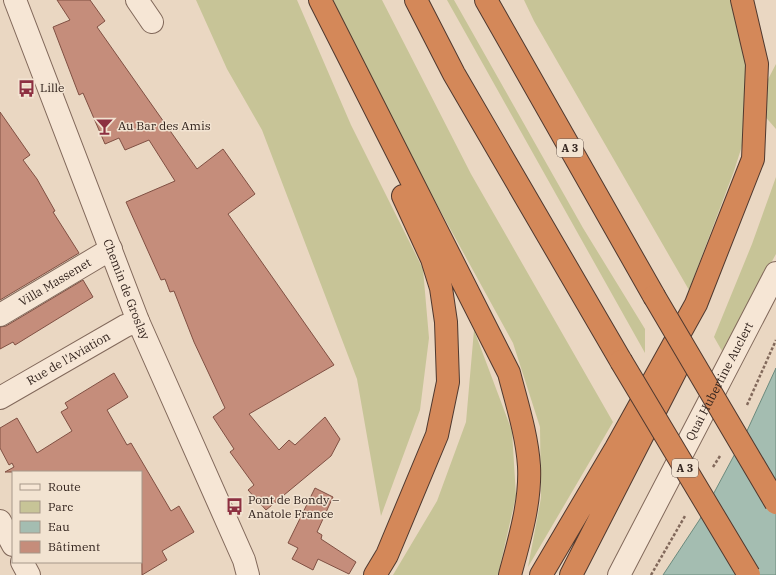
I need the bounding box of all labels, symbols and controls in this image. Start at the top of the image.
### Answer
bus stop icon: Lille [17,78,37,98]
place label: Lille [40,80,65,95]
bar icon: Au Bar des Amis [95,116,115,136]
place label: Au Bar des Amis [118,118,211,133]
road number: A 3 [557,139,583,157]
street label: Chemin de Groslay [100,237,154,342]
street label: Villa Massenet [16,255,94,309]
street label: Quai Hubertine Auclert [682,320,756,443]
street label: Rue de l'Aviation [24,328,113,388]
road number: A 3 [672,459,698,477]
legend [12,471,142,563]
text: Route [48,479,81,494]
place label: Pont de Bondy – Anatole France [248,492,339,521]
bus stop icon: Pont de Bondy – Anatole France [225,497,245,517]
text: Parc [48,499,73,514]
text: Eau [48,519,70,534]
text: Bâtiment [48,539,100,554]

